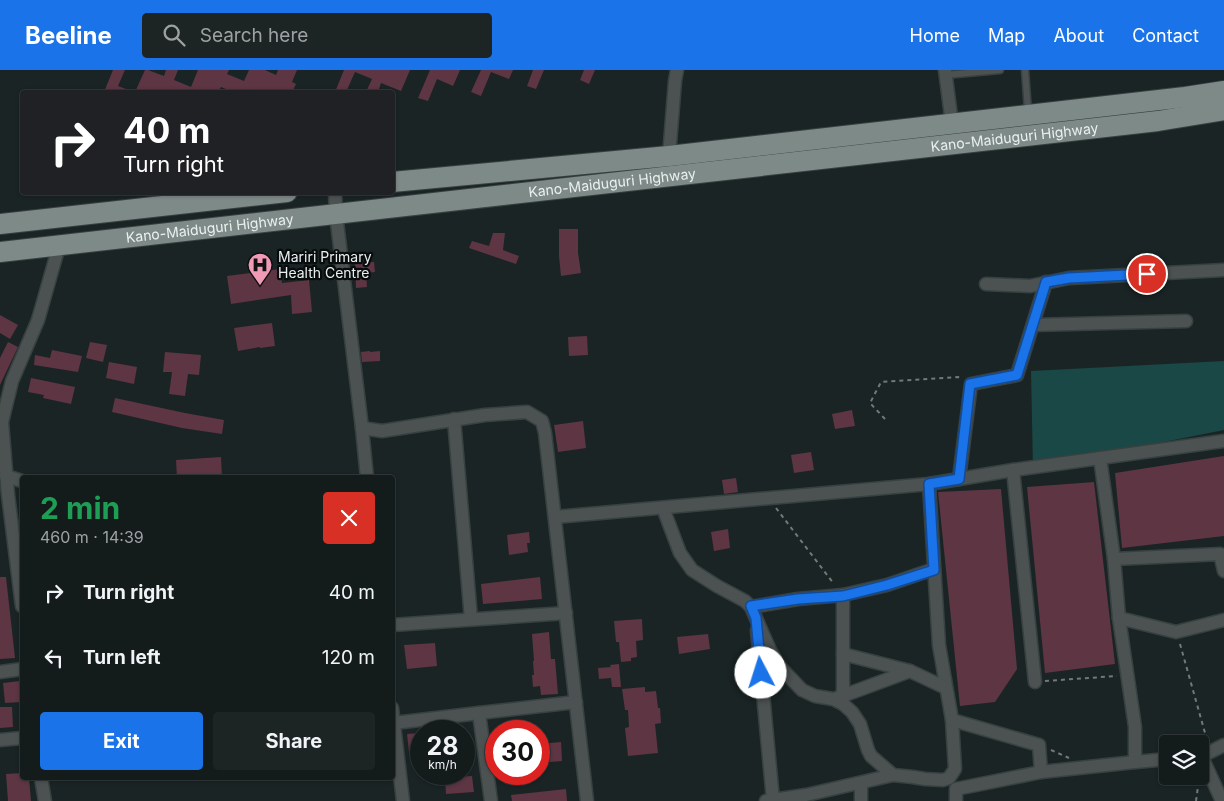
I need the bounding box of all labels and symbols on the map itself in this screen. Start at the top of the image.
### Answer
street label: Kano-Maiduguri Highway [930,119,1099,155]
street label: Kano-Maiduguri Highway [527,164,697,200]
street label: Kano-Maiduguri Highway [125,210,294,246]
place label: Mariri Primary Health Centre [278,248,372,281]
hospital icon: Mariri Primary Health Centre [247,252,273,286]
pin [1126,253,1168,295]
position arrow [734,646,786,698]
speed limit sign: 30 [485,720,550,785]

